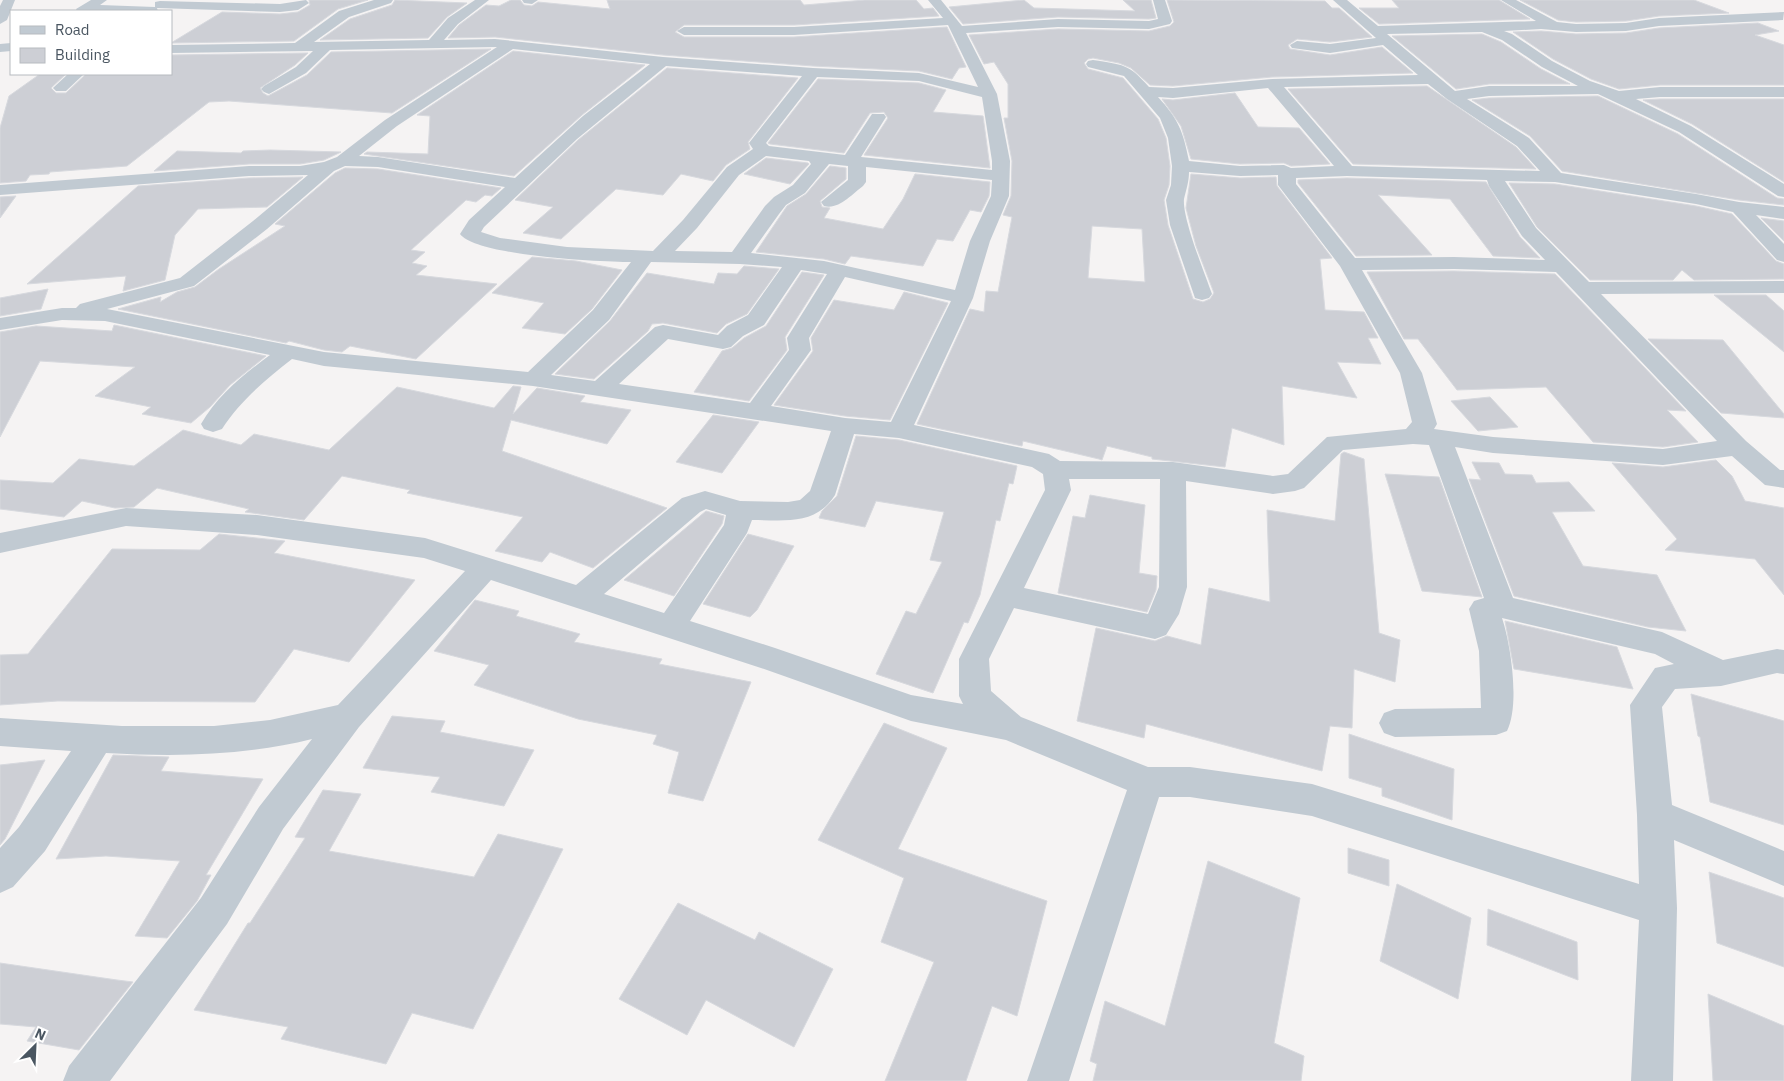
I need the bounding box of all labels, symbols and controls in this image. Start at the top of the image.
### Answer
legend [10,10,172,75]
text: Road [55,20,90,39]
text: Building [55,45,110,64]
north arrow [10,1021,60,1071]
text: N [32,1024,49,1044]

